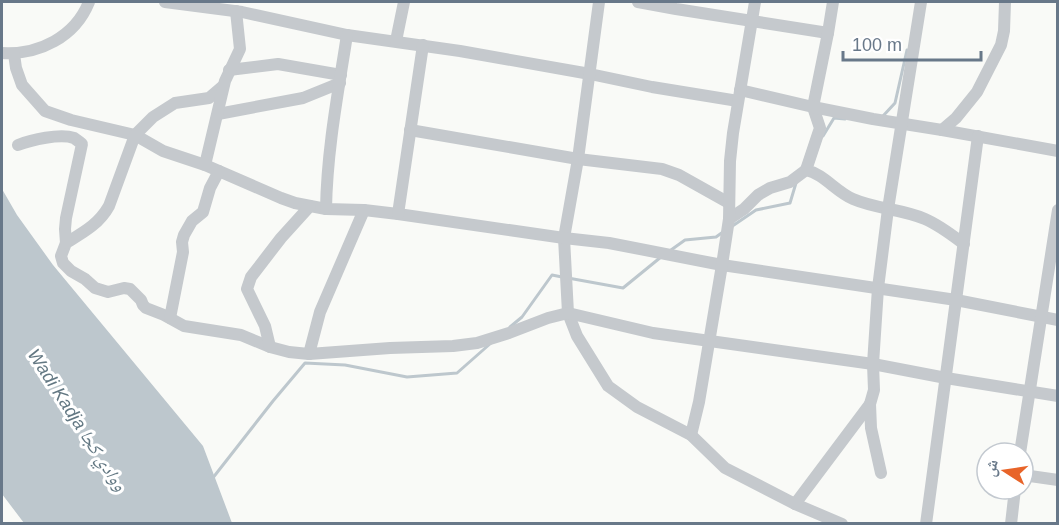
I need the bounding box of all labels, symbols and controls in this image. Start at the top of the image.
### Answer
scale bar [843,24,981,62]
text: 100 m [852,35,902,55]
water label: Wadi Kadja ووادي كجا [20,345,131,498]
north arrow [975,441,1035,501]
text: ش [981,458,1002,478]

